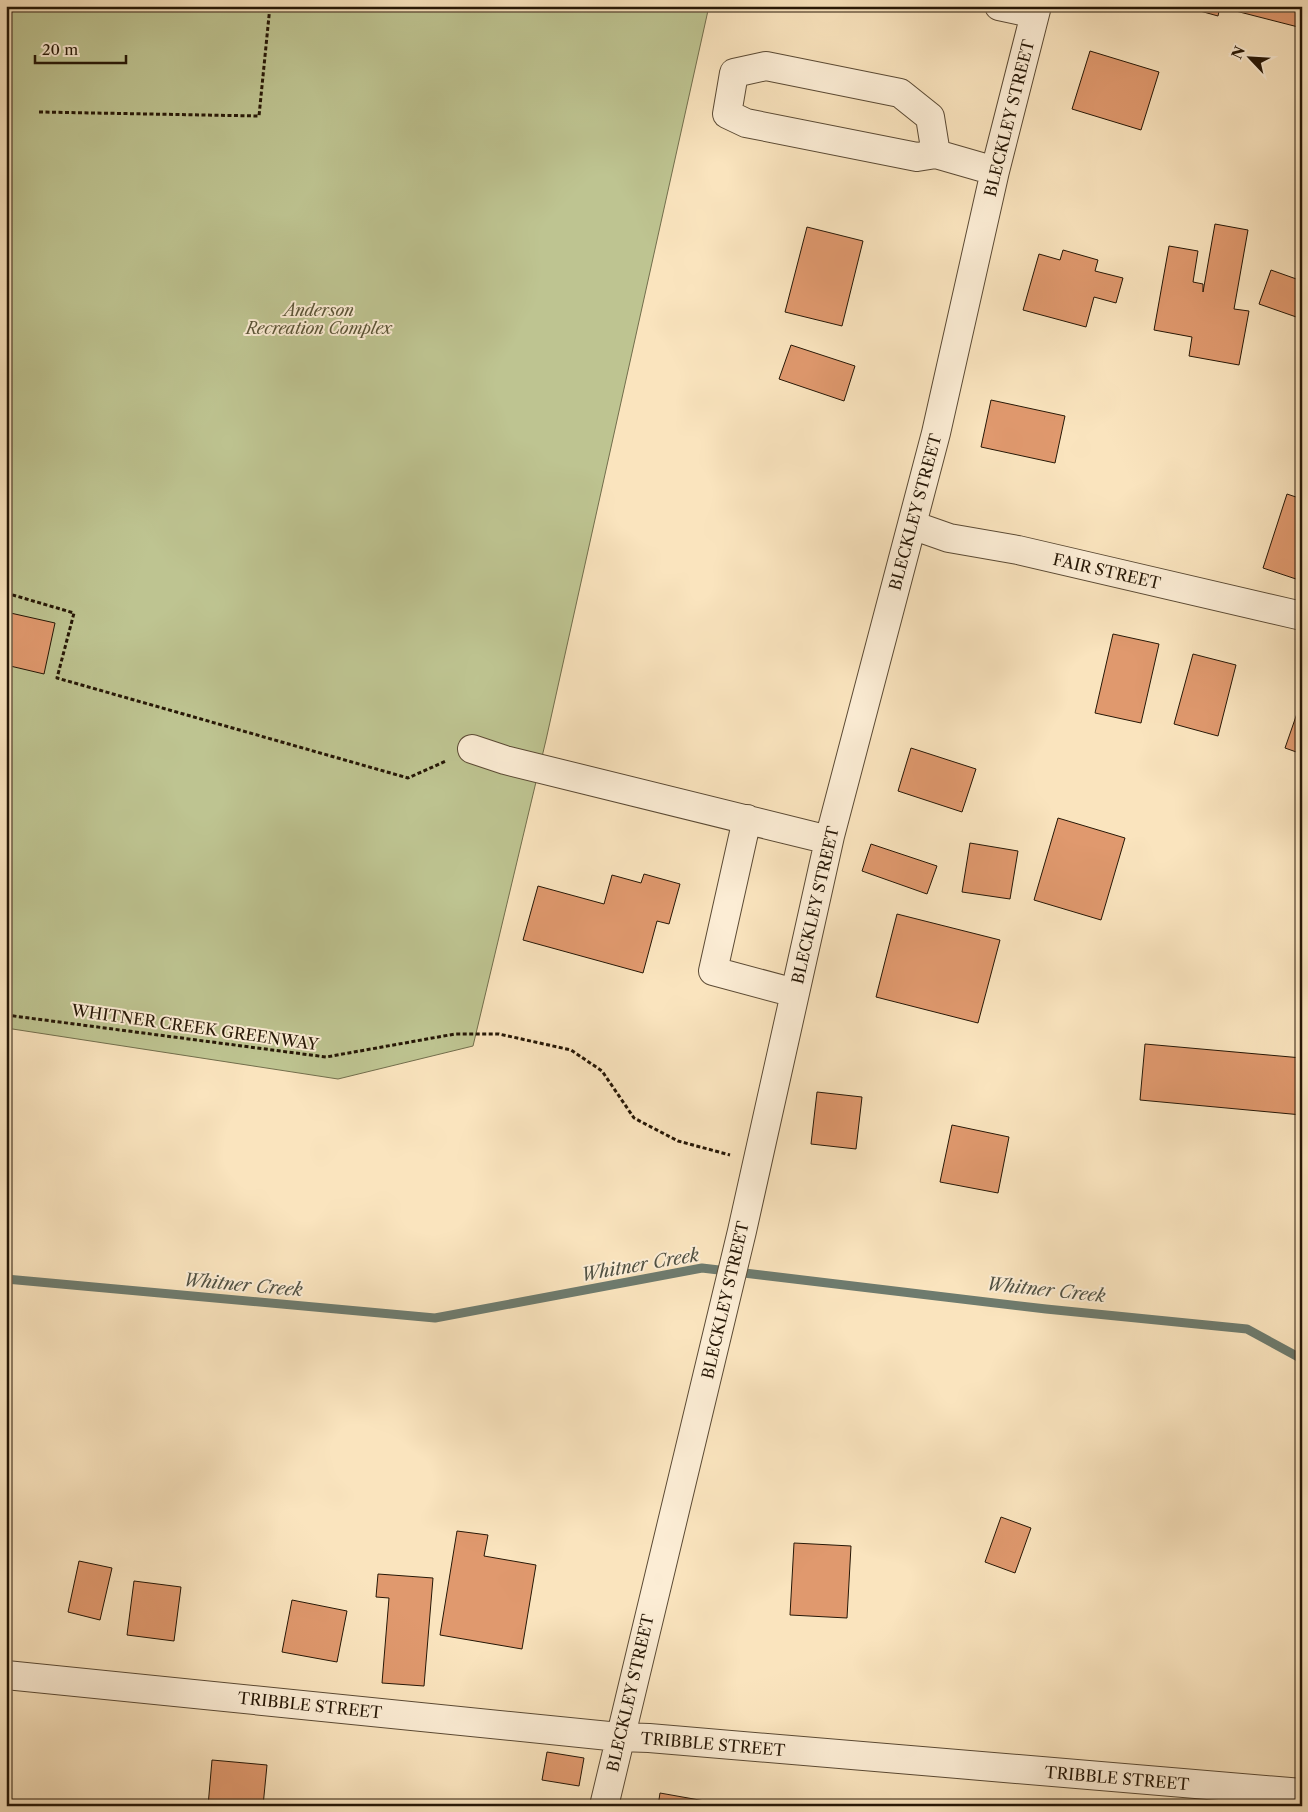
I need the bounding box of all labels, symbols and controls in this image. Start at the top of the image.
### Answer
scale bar [35,32,126,64]
north arrow [1226,32,1276,82]
street label: BLECKLEY STREET [980,37,1038,199]
text: 20 m [42,40,78,59]
text: N [1227,43,1249,62]
park label: Anderson Recreation Complex [244,300,392,338]
street label: BLECKLEY STREET [884,432,946,592]
street label: FAIR STREET [1051,549,1163,593]
street label: BLECKLEY STREET [787,824,843,986]
street label: WHITNER CREEK GREENWAY [69,1000,320,1054]
street label: BLECKLEY STREET [697,1219,753,1381]
water label: Whitner Creek [579,1244,701,1286]
water label: Whitner Creek [183,1269,304,1301]
water label: Whitner Creek [985,1273,1107,1307]
street label: BLECKLEY STREET [602,1612,658,1774]
street label: TRIBBLE STREET [237,1687,383,1723]
street label: TRIBBLE STREET [640,1728,786,1760]
street label: TRIBBLE STREET [1044,1762,1190,1794]

